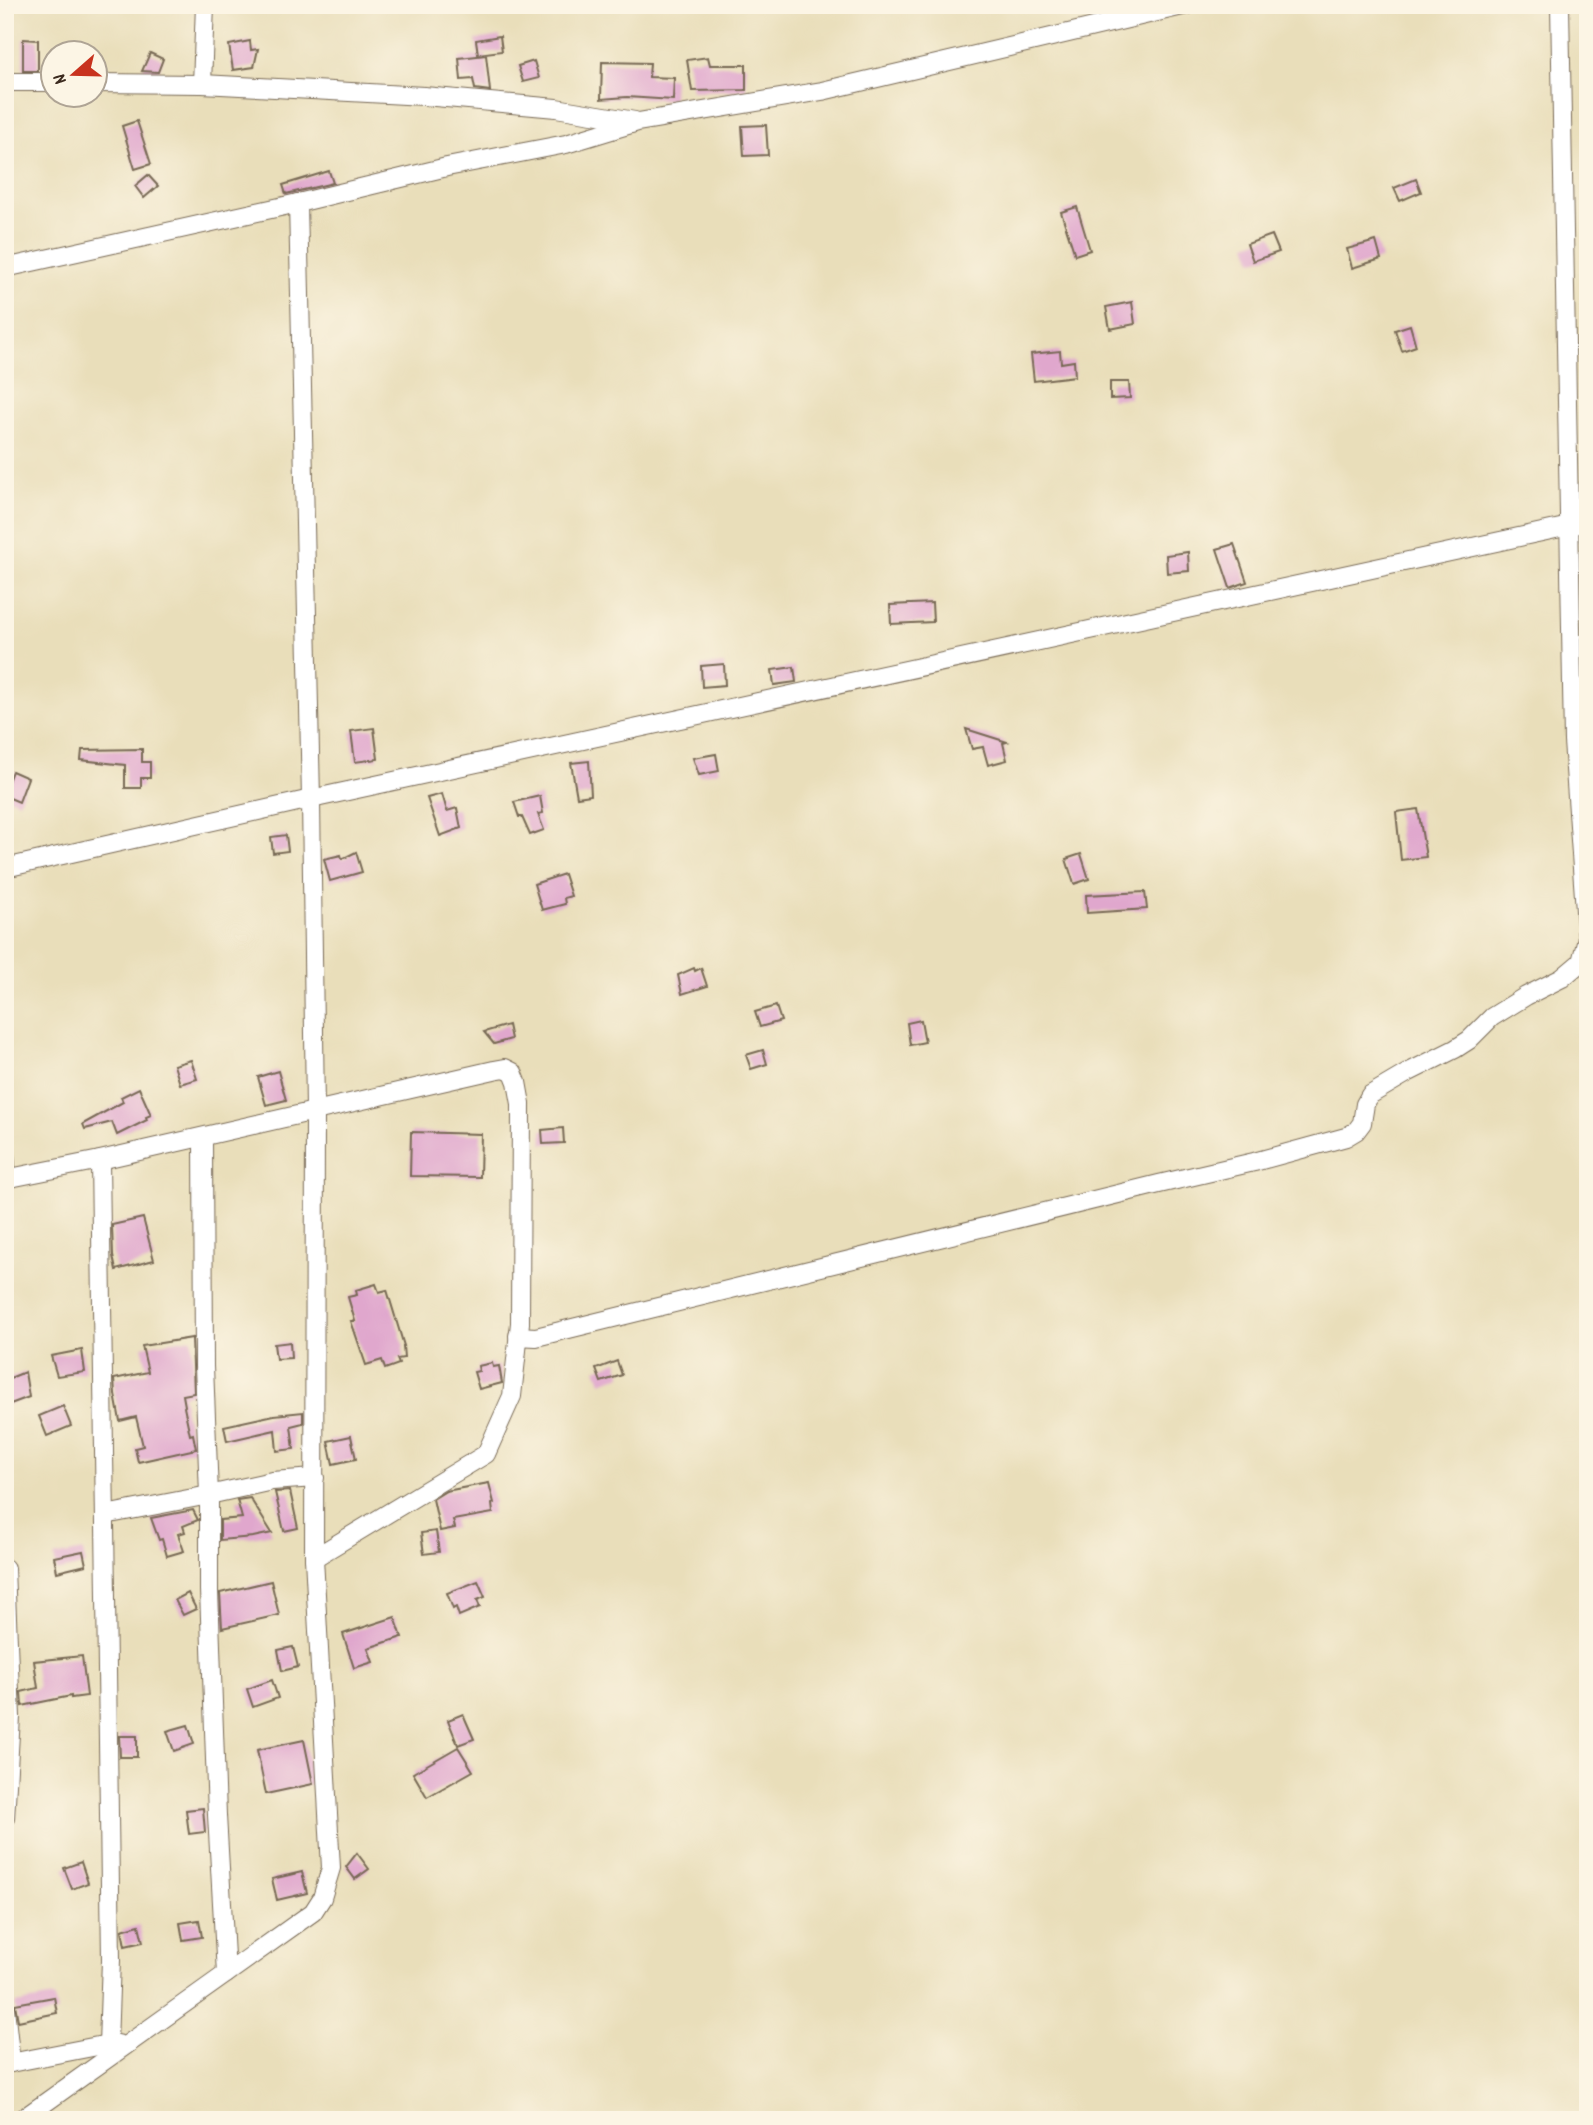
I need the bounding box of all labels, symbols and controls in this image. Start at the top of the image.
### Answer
north arrow [38,38,108,108]
text: N [47,70,76,88]

